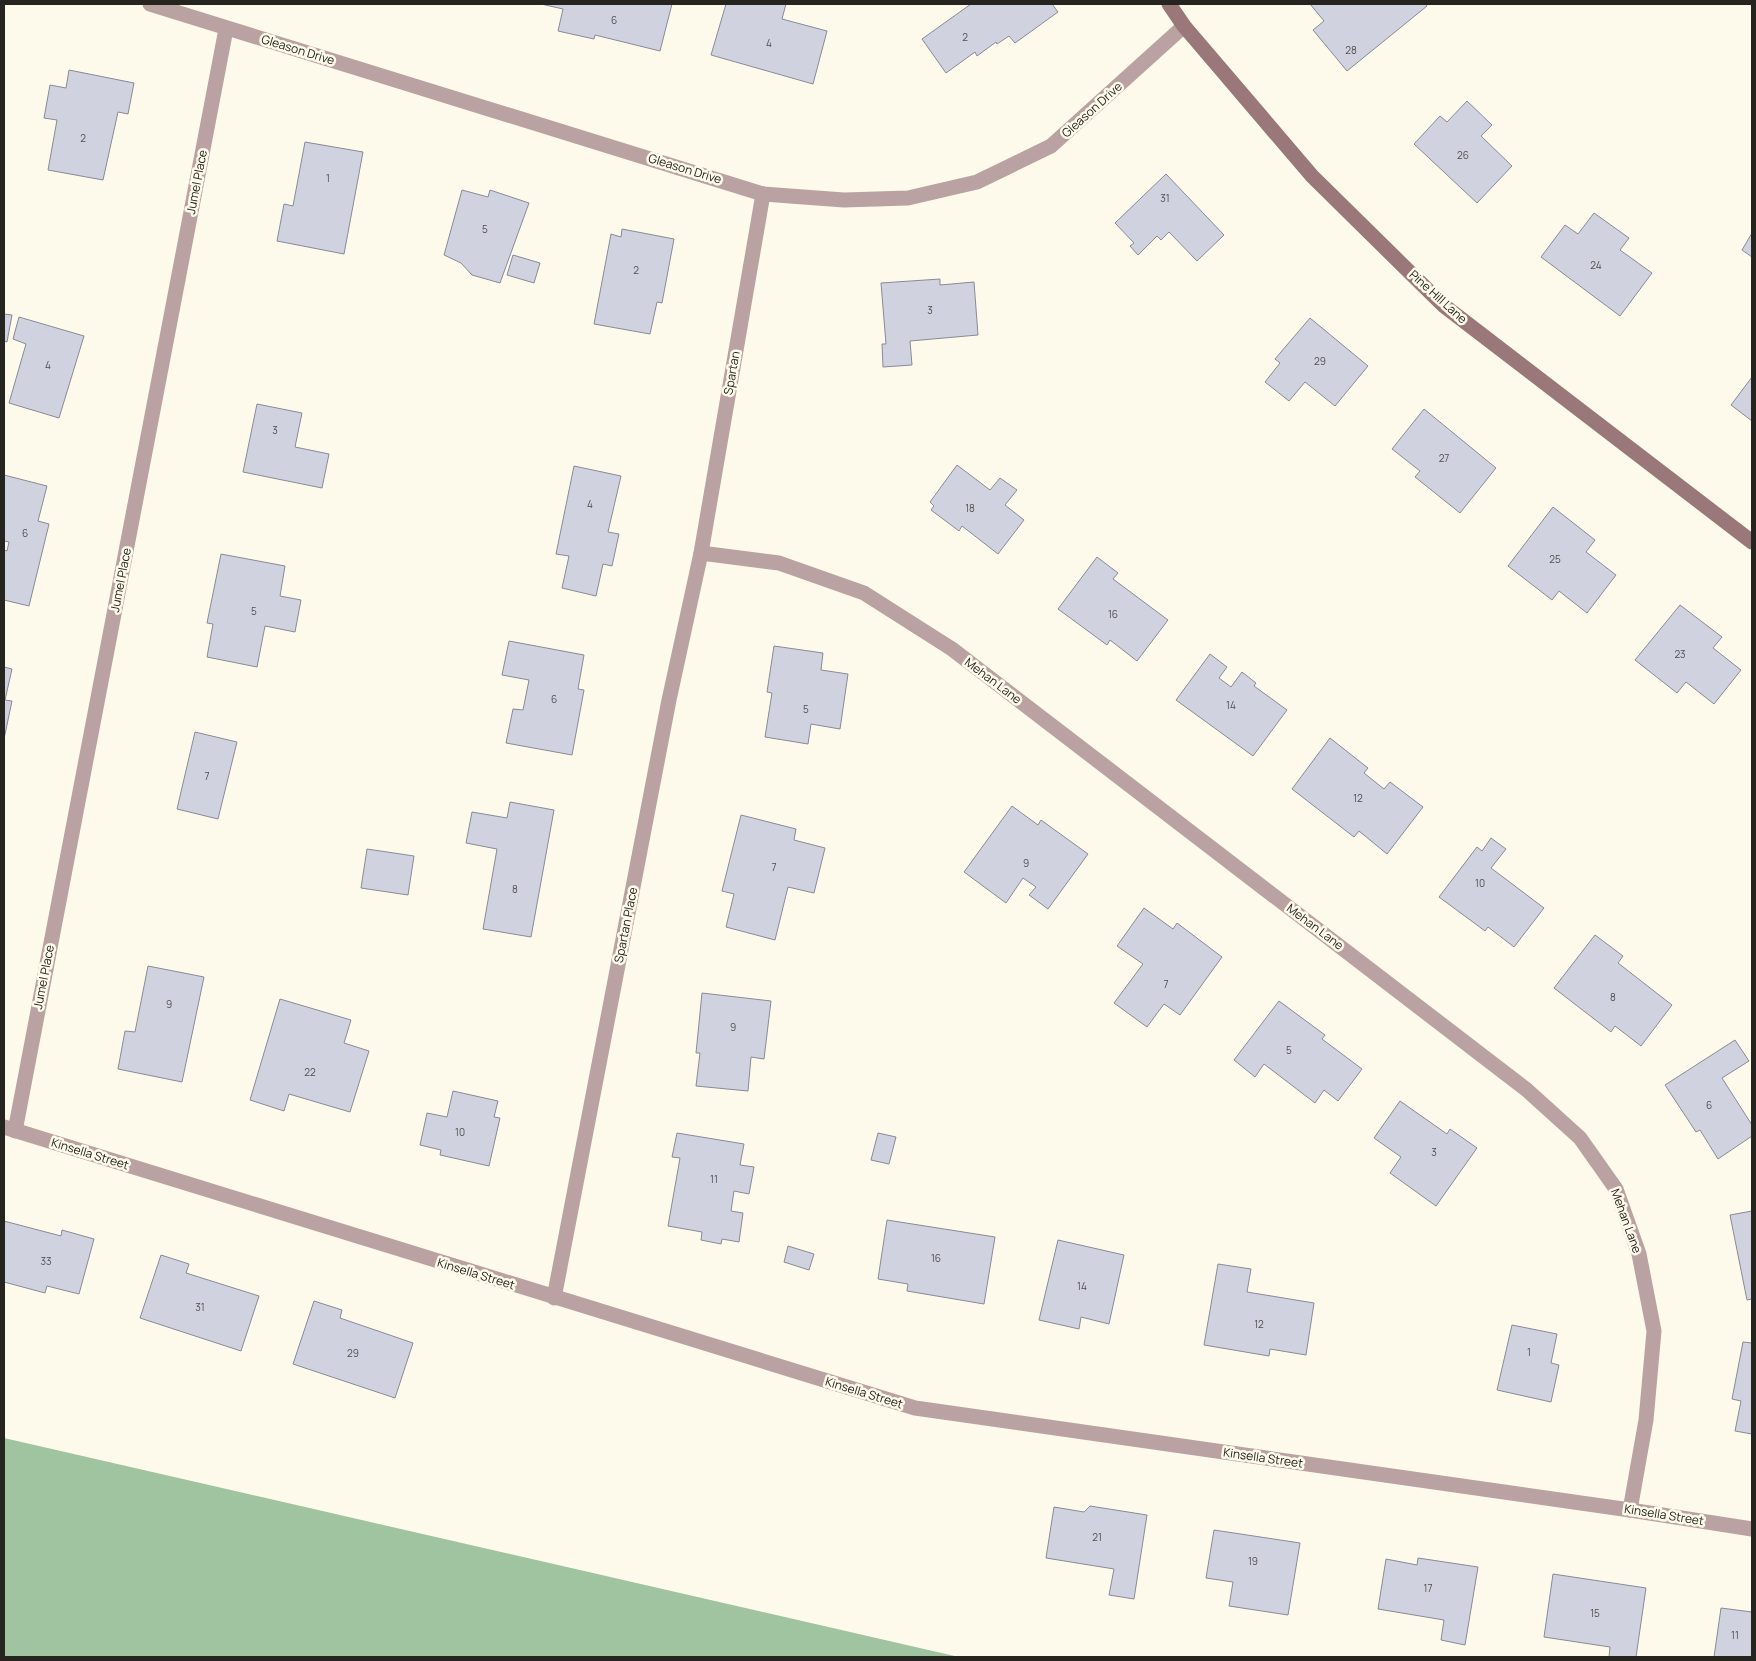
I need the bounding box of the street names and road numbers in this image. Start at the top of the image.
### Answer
street label: Gleason Drive [259,30,337,69]
street label: Gleason Drive [1058,78,1126,141]
street label: Jumel Place [182,148,211,216]
street label: Gleason Drive [646,149,724,188]
street label: Pine Hill Lane [1406,266,1471,327]
street label: Spartan [719,350,744,396]
street label: Jumel Place [106,546,135,614]
street label: Mehan Lane [961,654,1025,708]
street label: Spartan Place [610,886,641,964]
street label: Mehan Lane [1283,900,1347,954]
street label: Jumel Place [29,943,58,1011]
street label: Kinsella Street [49,1134,131,1173]
street label: Mehan Lane [1607,1186,1646,1255]
street label: Kinsella Street [435,1254,517,1293]
street label: Kinsella Street [823,1373,905,1412]
street label: Kinsella Street [1222,1444,1304,1472]
street label: Kinsella Street [1623,1500,1705,1529]

